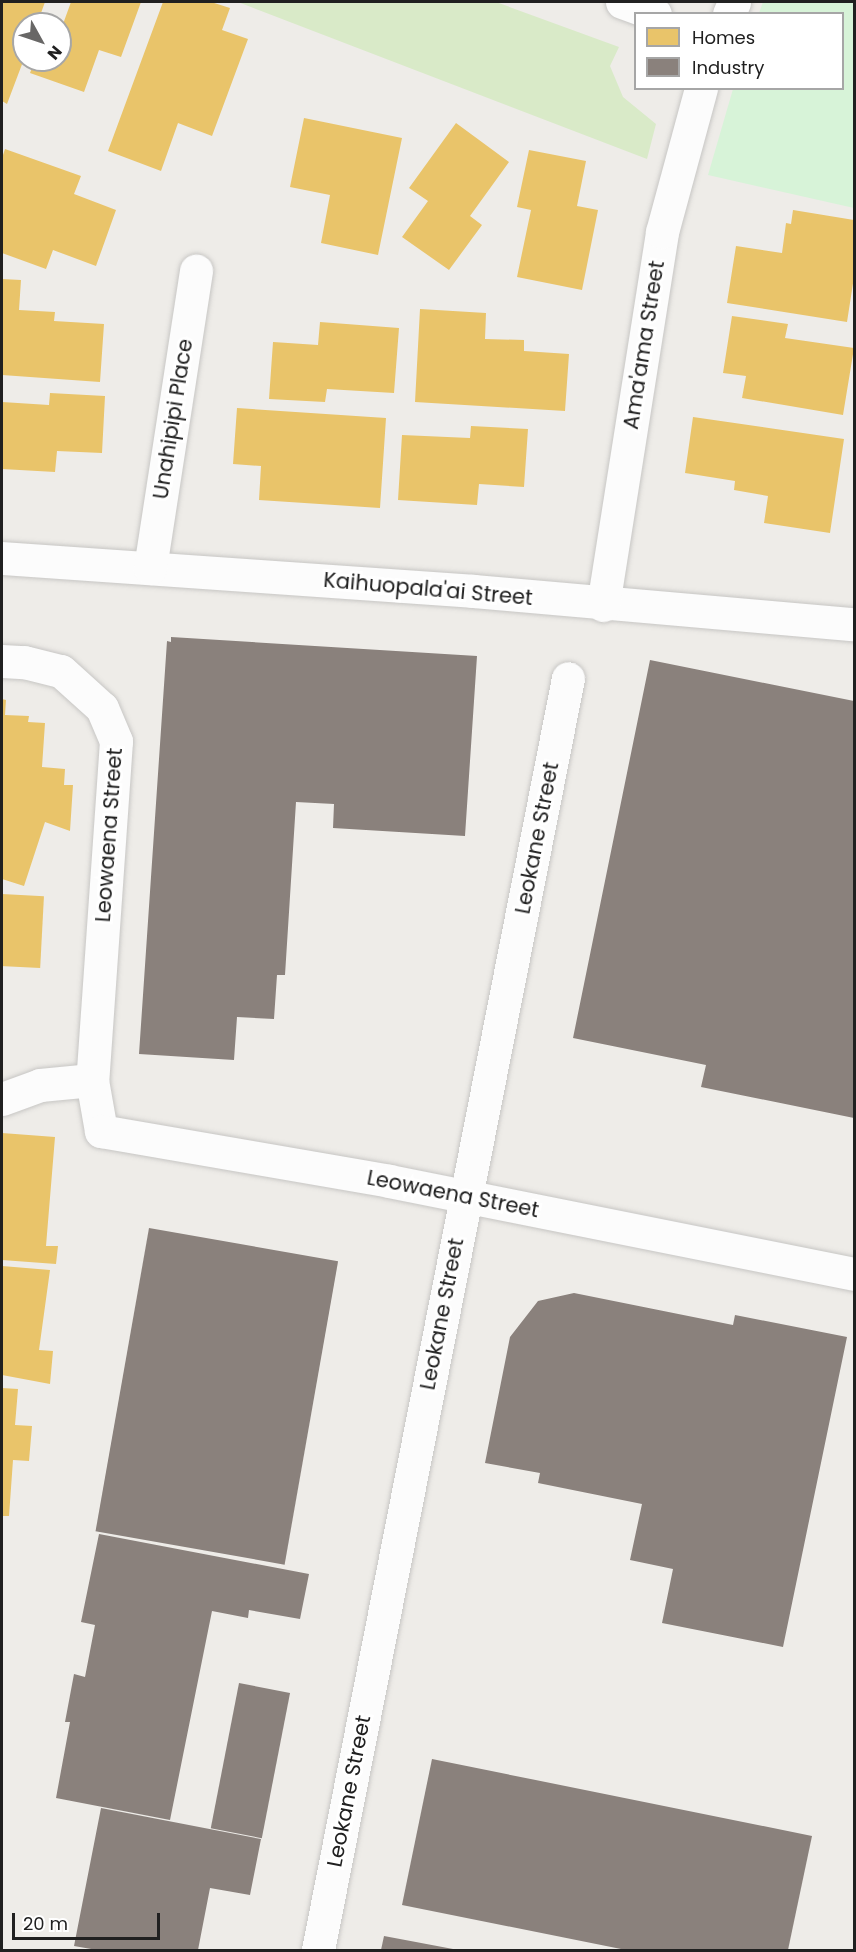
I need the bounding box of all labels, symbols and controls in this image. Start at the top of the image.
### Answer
north arrow [12,12,72,72]
legend [634,12,844,90]
text: Homes [692,25,755,50]
text: N [42,41,67,65]
text: Industry [692,55,764,80]
street label: Ama'ama Street [618,259,670,431]
street label: Unahipipi Place [148,337,198,501]
street label: Kaihuopala'ai Street [322,567,534,611]
street label: Leowaena Street [90,747,128,923]
street label: Leokane Street [510,760,564,916]
street label: Leowaena Street [365,1165,541,1223]
street label: Leokane Street [415,1236,469,1392]
street label: Leokane Street [322,1713,376,1869]
scale bar [15,1901,164,1939]
text: 20 m [23,1911,68,1936]

